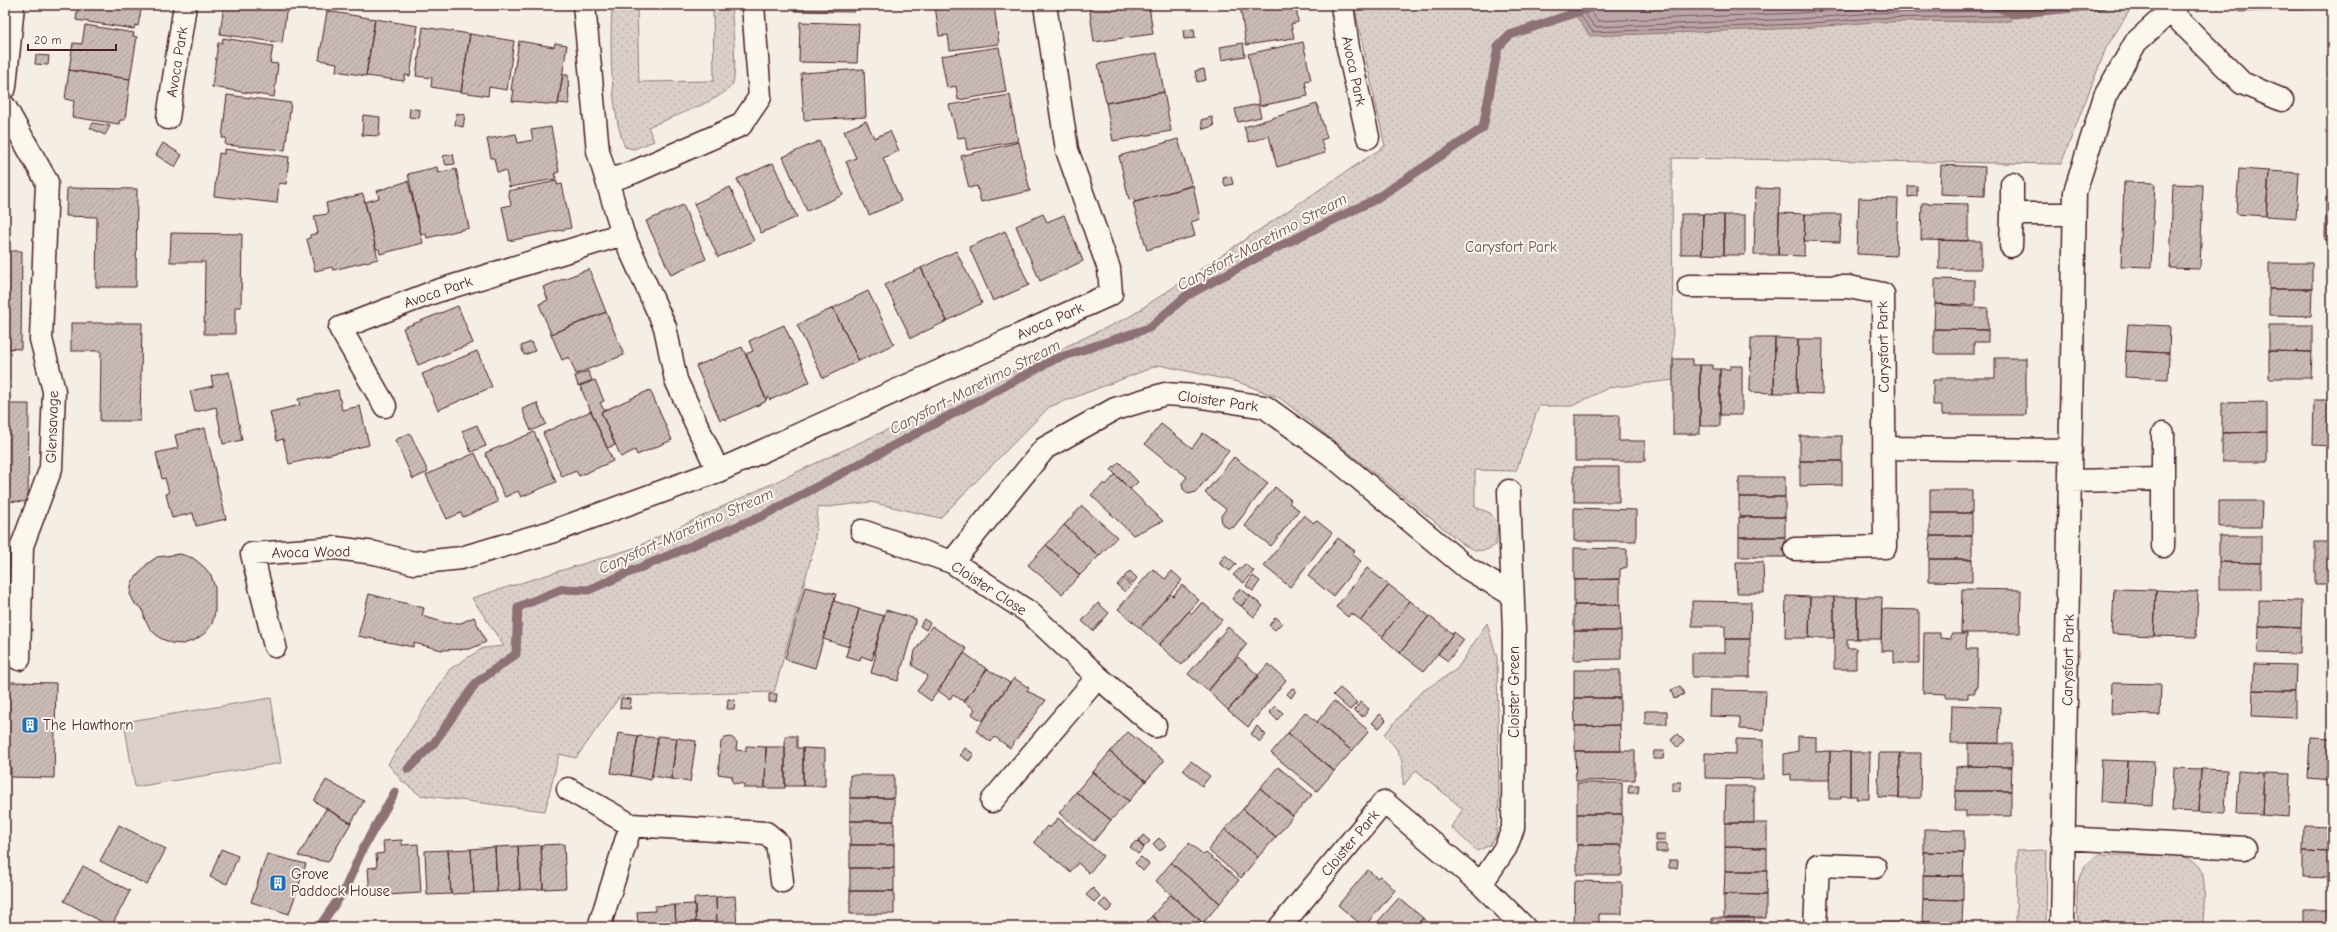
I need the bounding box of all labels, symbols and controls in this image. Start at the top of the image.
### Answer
street label: Avoca Park [163,25,192,99]
scale bar [28,26,116,52]
text: 20 m [34,33,62,47]
street label: Avoca Park [1338,34,1370,108]
water label: Carysfort-Maretimo Stream [1174,190,1350,294]
park label: Carysfort Park [1465,238,1558,256]
street label: Avoca Park [401,272,475,312]
street label: Avoca Park [1014,298,1087,344]
street label: Carysfort Park [1873,300,1893,393]
water label: Carysfort-Maretimo Stream [887,336,1063,438]
street label: Cloister Park [1177,386,1260,416]
street label: Glensavage [42,390,62,464]
water label: Carysfort-Maretimo Stream [596,484,776,578]
street label: Avoca Wood [271,542,351,562]
street label: Cloister Close [948,557,1031,619]
street label: Carysfort Park [2058,613,2078,706]
street label: Cloister Green [1505,646,1523,738]
building icon: The Hawthorn [20,715,40,735]
place label: The Hawthorn [43,716,133,734]
street label: Cloister Park [1317,806,1383,880]
place label: Grove Paddock House [291,865,390,900]
building icon: Grove Paddock House [268,873,288,893]

